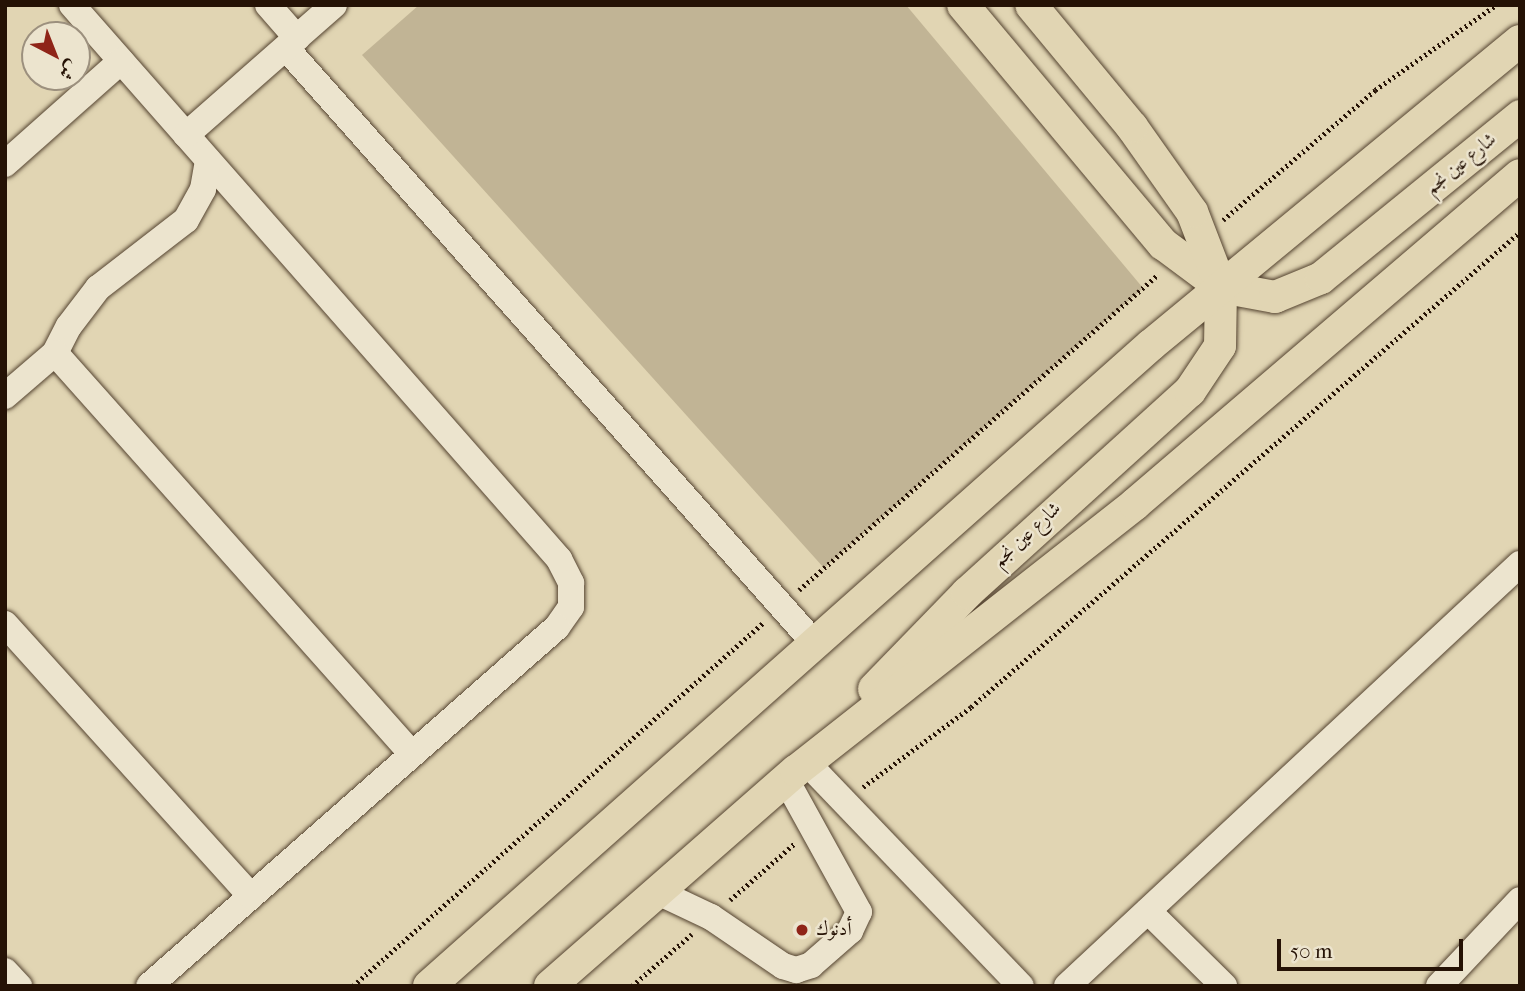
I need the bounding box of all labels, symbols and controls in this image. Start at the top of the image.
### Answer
north arrow [21,21,91,91]
text: ش [54,56,83,85]
street label: شارع عين نجم [1421,128,1501,200]
street label: شارع عين نجم [988,498,1066,572]
place label: أدنوك [816,919,852,941]
marker: أدنوك [794,922,810,938]
scale bar [1280,925,1466,969]
text: 50 m [1290,939,1333,963]

